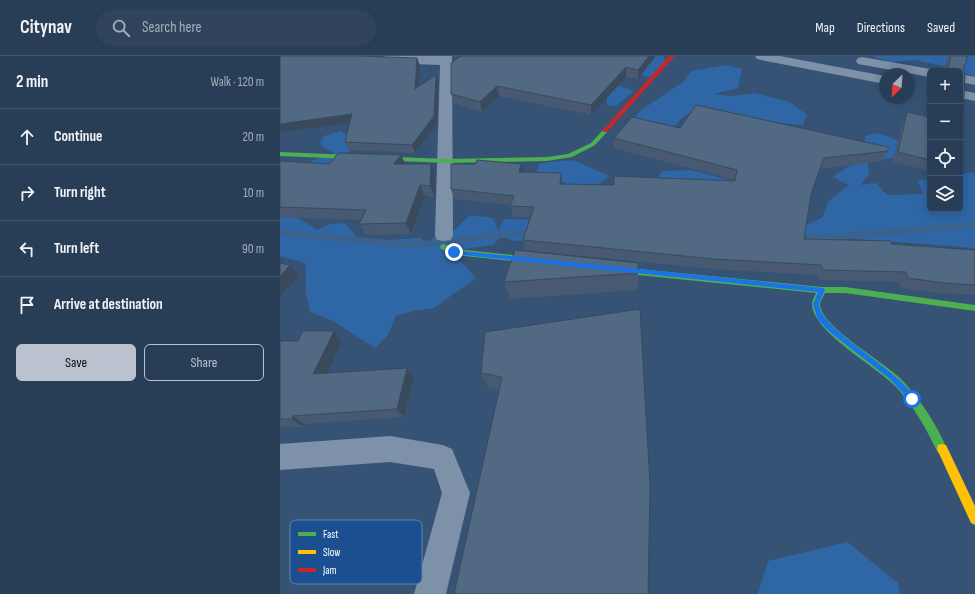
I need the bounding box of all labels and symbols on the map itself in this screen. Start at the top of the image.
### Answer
north arrow [879,68,915,104]
route end [445,243,463,261]
route start [903,390,921,408]
legend [290,520,422,584]
text: Fast [323,528,339,541]
text: Slow [323,546,340,559]
text: Jam [322,564,337,577]

